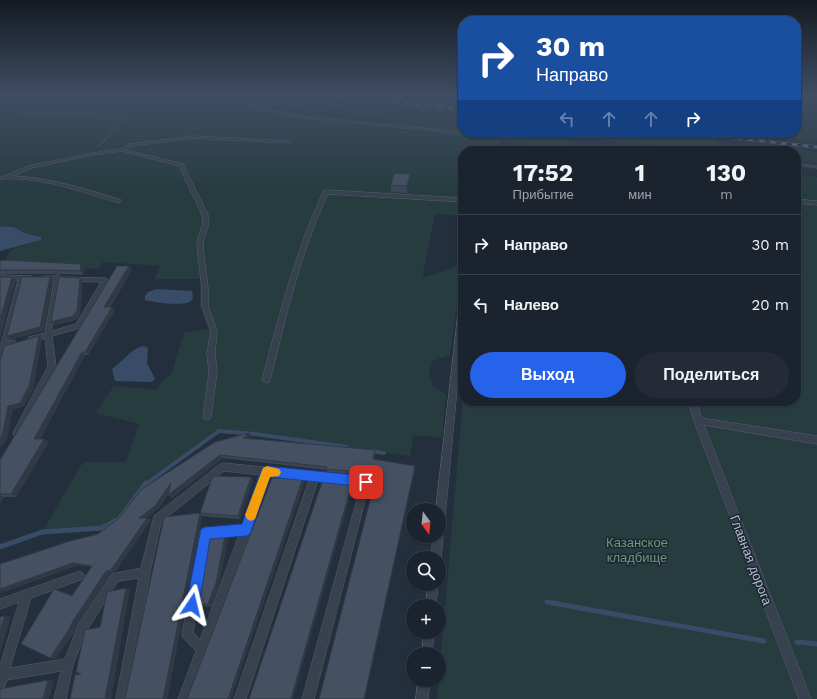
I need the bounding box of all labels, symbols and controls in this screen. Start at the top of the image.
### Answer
text: 30 m [536,30,605,63]
icon: right [470,32,522,84]
text: Направо [536,64,608,85]
icon: left [556,108,578,130]
icon: ahead [598,108,620,130]
icon: ahead [640,108,662,130]
icon: right [682,108,704,130]
text: 17:52 [513,159,573,187]
text: 1 [635,159,645,187]
text: 130 [706,159,746,187]
text: Прибытие [513,187,574,202]
text: мин [628,187,652,202]
text: m [720,187,733,202]
icon: right [470,234,492,256]
text: Направо [504,236,568,254]
text: 30 m [752,236,789,254]
icon: left [470,294,492,316]
text: Налево [504,296,559,314]
text: 20 m [752,296,789,314]
button: Выход [470,352,626,398]
button: Поделиться [634,352,789,398]
pin [349,465,383,499]
icon: arrive [355,471,377,493]
north arrow [406,503,446,543]
map controls [406,503,446,687]
street label: Главная дорога [727,513,775,608]
park label: Казанское кладбище [606,535,668,565]
button: search [406,551,446,591]
position arrow [171,584,213,626]
button: + [406,599,446,639]
button: − [406,647,446,687]

